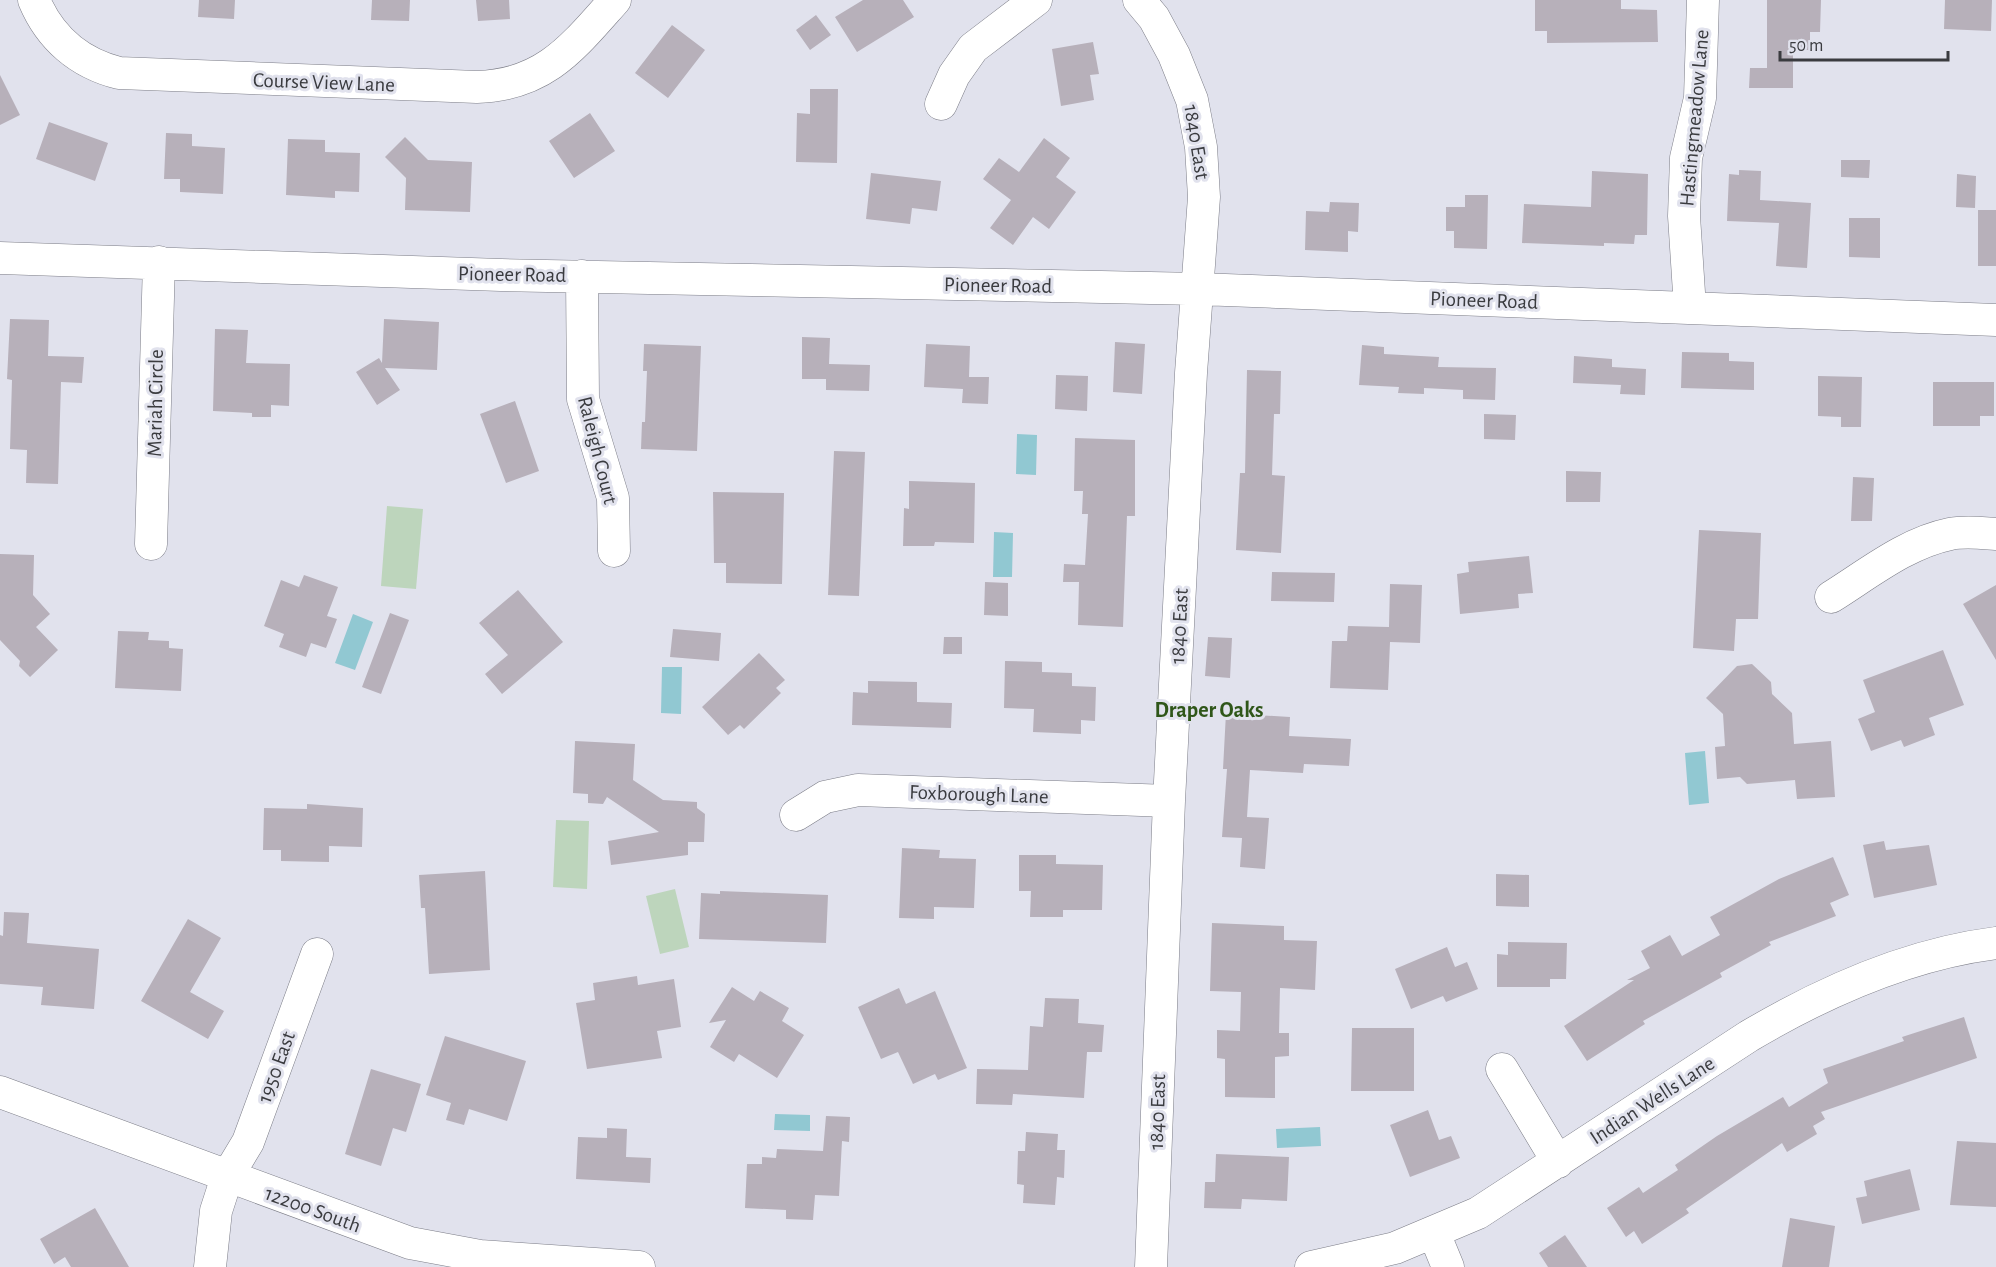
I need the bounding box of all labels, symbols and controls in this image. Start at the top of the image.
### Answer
scale bar [1780,24,1948,62]
street label: Hastingmeadow Lane [1676,29,1713,207]
text: 50 m [1789,37,1823,55]
street label: Course View Lane [253,70,395,95]
street label: 1840 East [1180,103,1213,181]
street label: Pioneer Road [458,263,566,286]
street label: Pioneer Road [944,274,1052,297]
street label: Pioneer Road [1429,288,1539,313]
street label: Mariah Circle [144,349,167,457]
street label: Raleigh Court [574,394,621,506]
street label: 1840 East [1167,587,1192,664]
district label: Draper Oaks [1154,699,1264,721]
street label: Foxborough Lane [909,782,1049,807]
street label: 1950 East [254,1028,299,1106]
street label: Indian Wells Lane [1586,1052,1718,1148]
street label: 1840 East [1146,1074,1169,1150]
street label: 12200 South [262,1182,363,1236]

